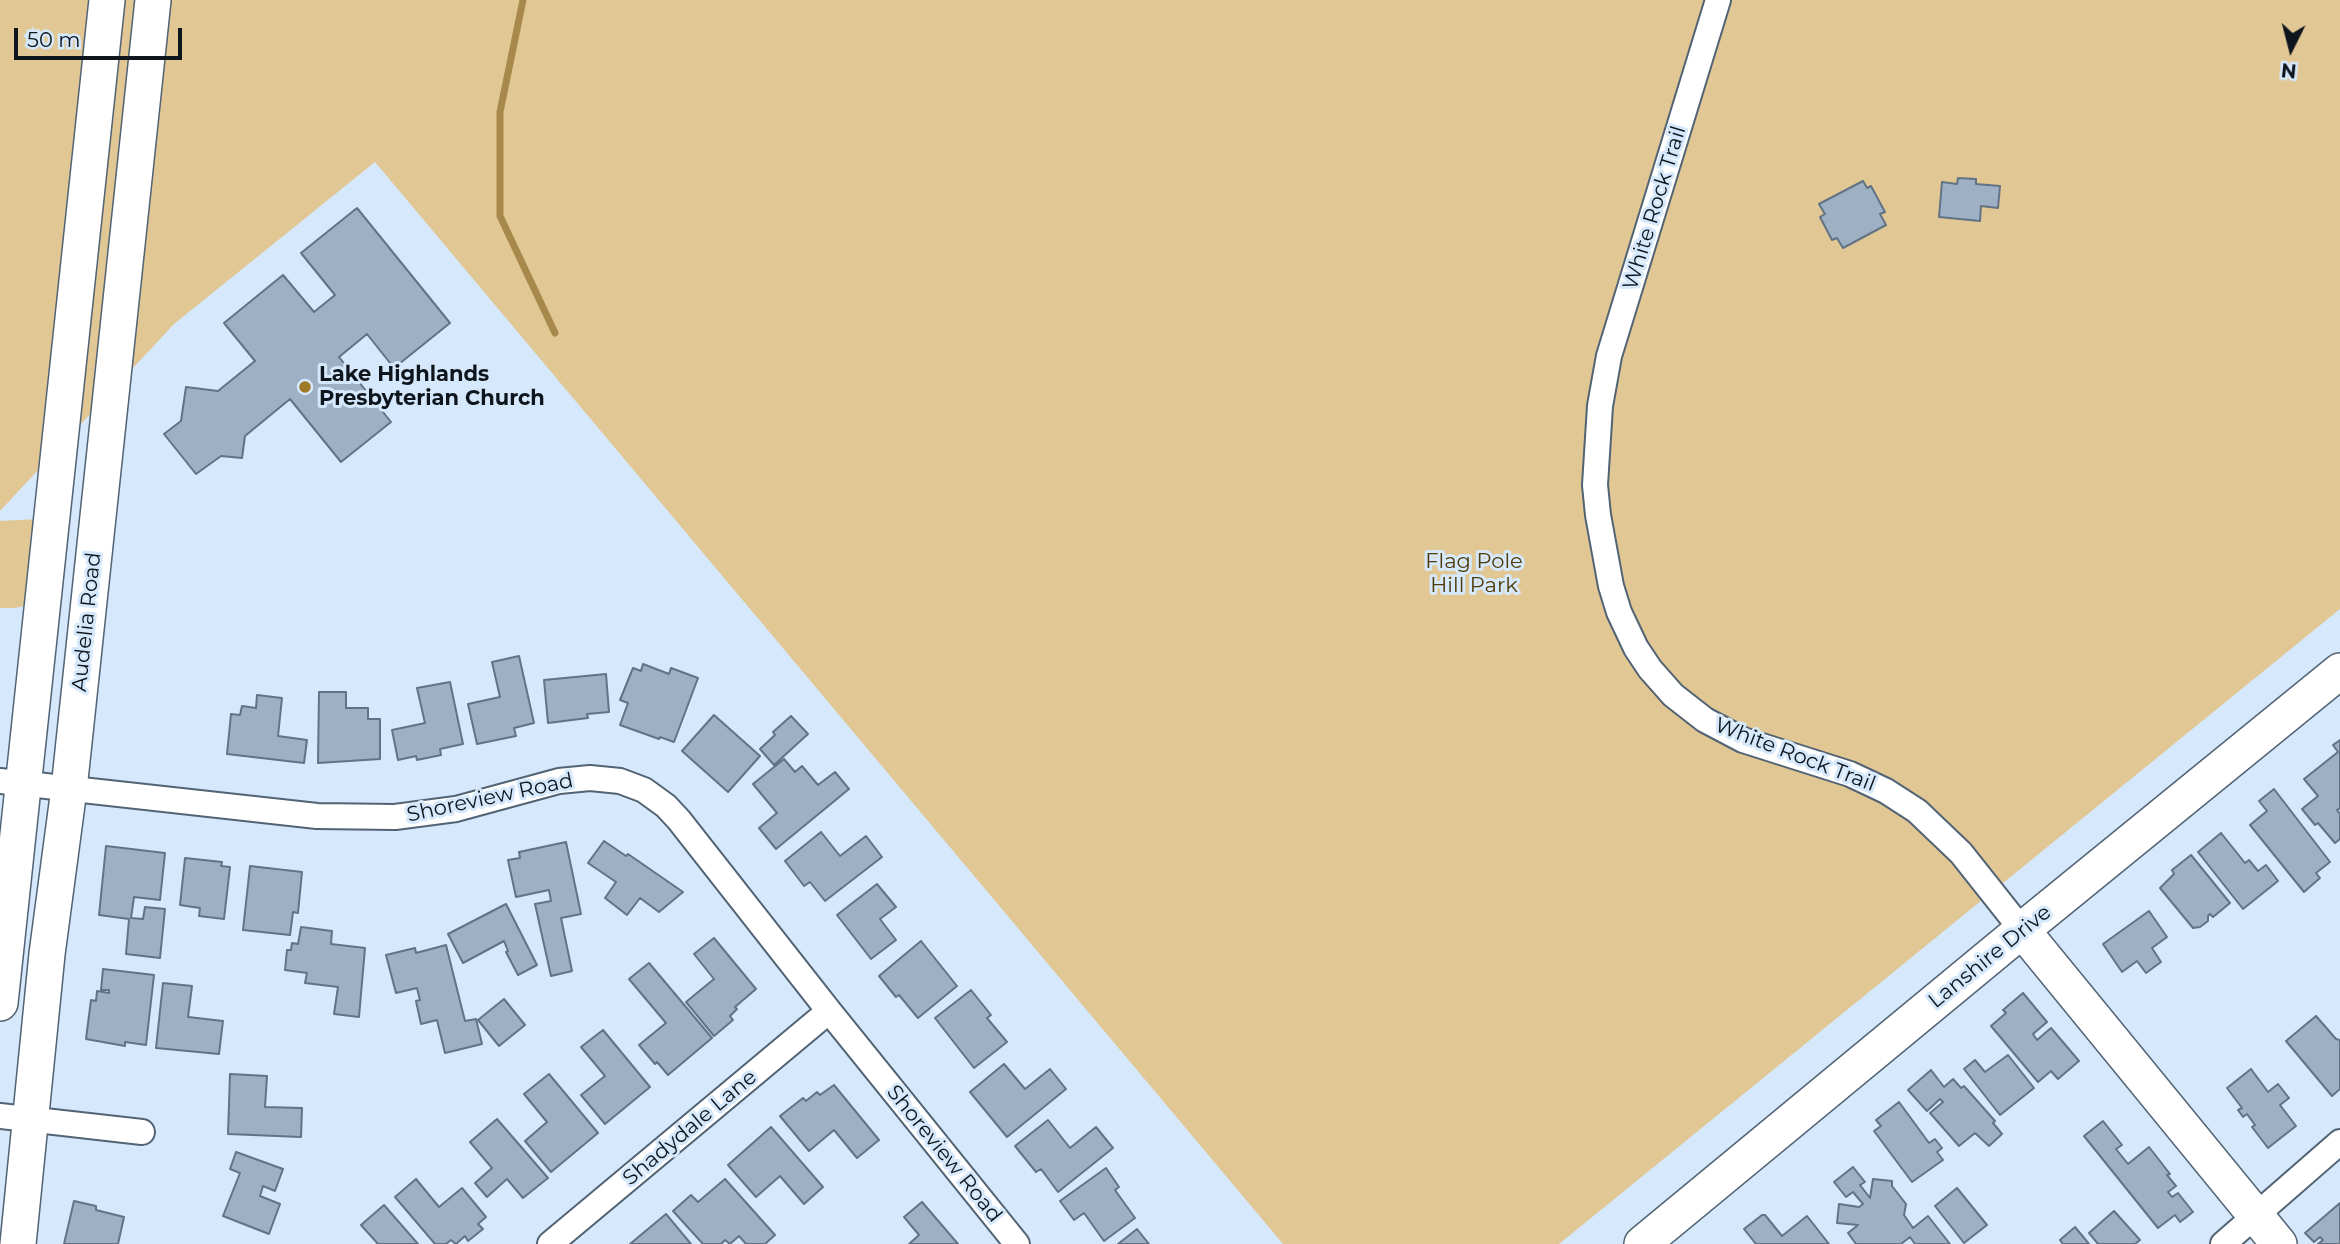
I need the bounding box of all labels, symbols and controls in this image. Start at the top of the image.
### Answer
scale bar [18,14,186,58]
north arrow [2256,14,2326,84]
text: 50 m [27,27,81,52]
text: N [2280,58,2298,83]
street label: White Rock Trail [1618,123,1692,293]
place label: Lake Highlands Presbyterian Church [319,362,545,412]
marker: Lake Highlands Presbyterian Church [297,379,313,395]
park label: Flag Pole Hill Park [1425,549,1523,599]
street label: Audelia Road [67,551,107,693]
street label: White Rock Trail [1711,713,1879,797]
street label: Shoreview Road [405,768,575,828]
street label: Lanshire Drive [1924,900,2056,1014]
street label: Shadydale Lane [618,1065,762,1191]
street label: Shoreview Road [881,1080,1007,1228]

